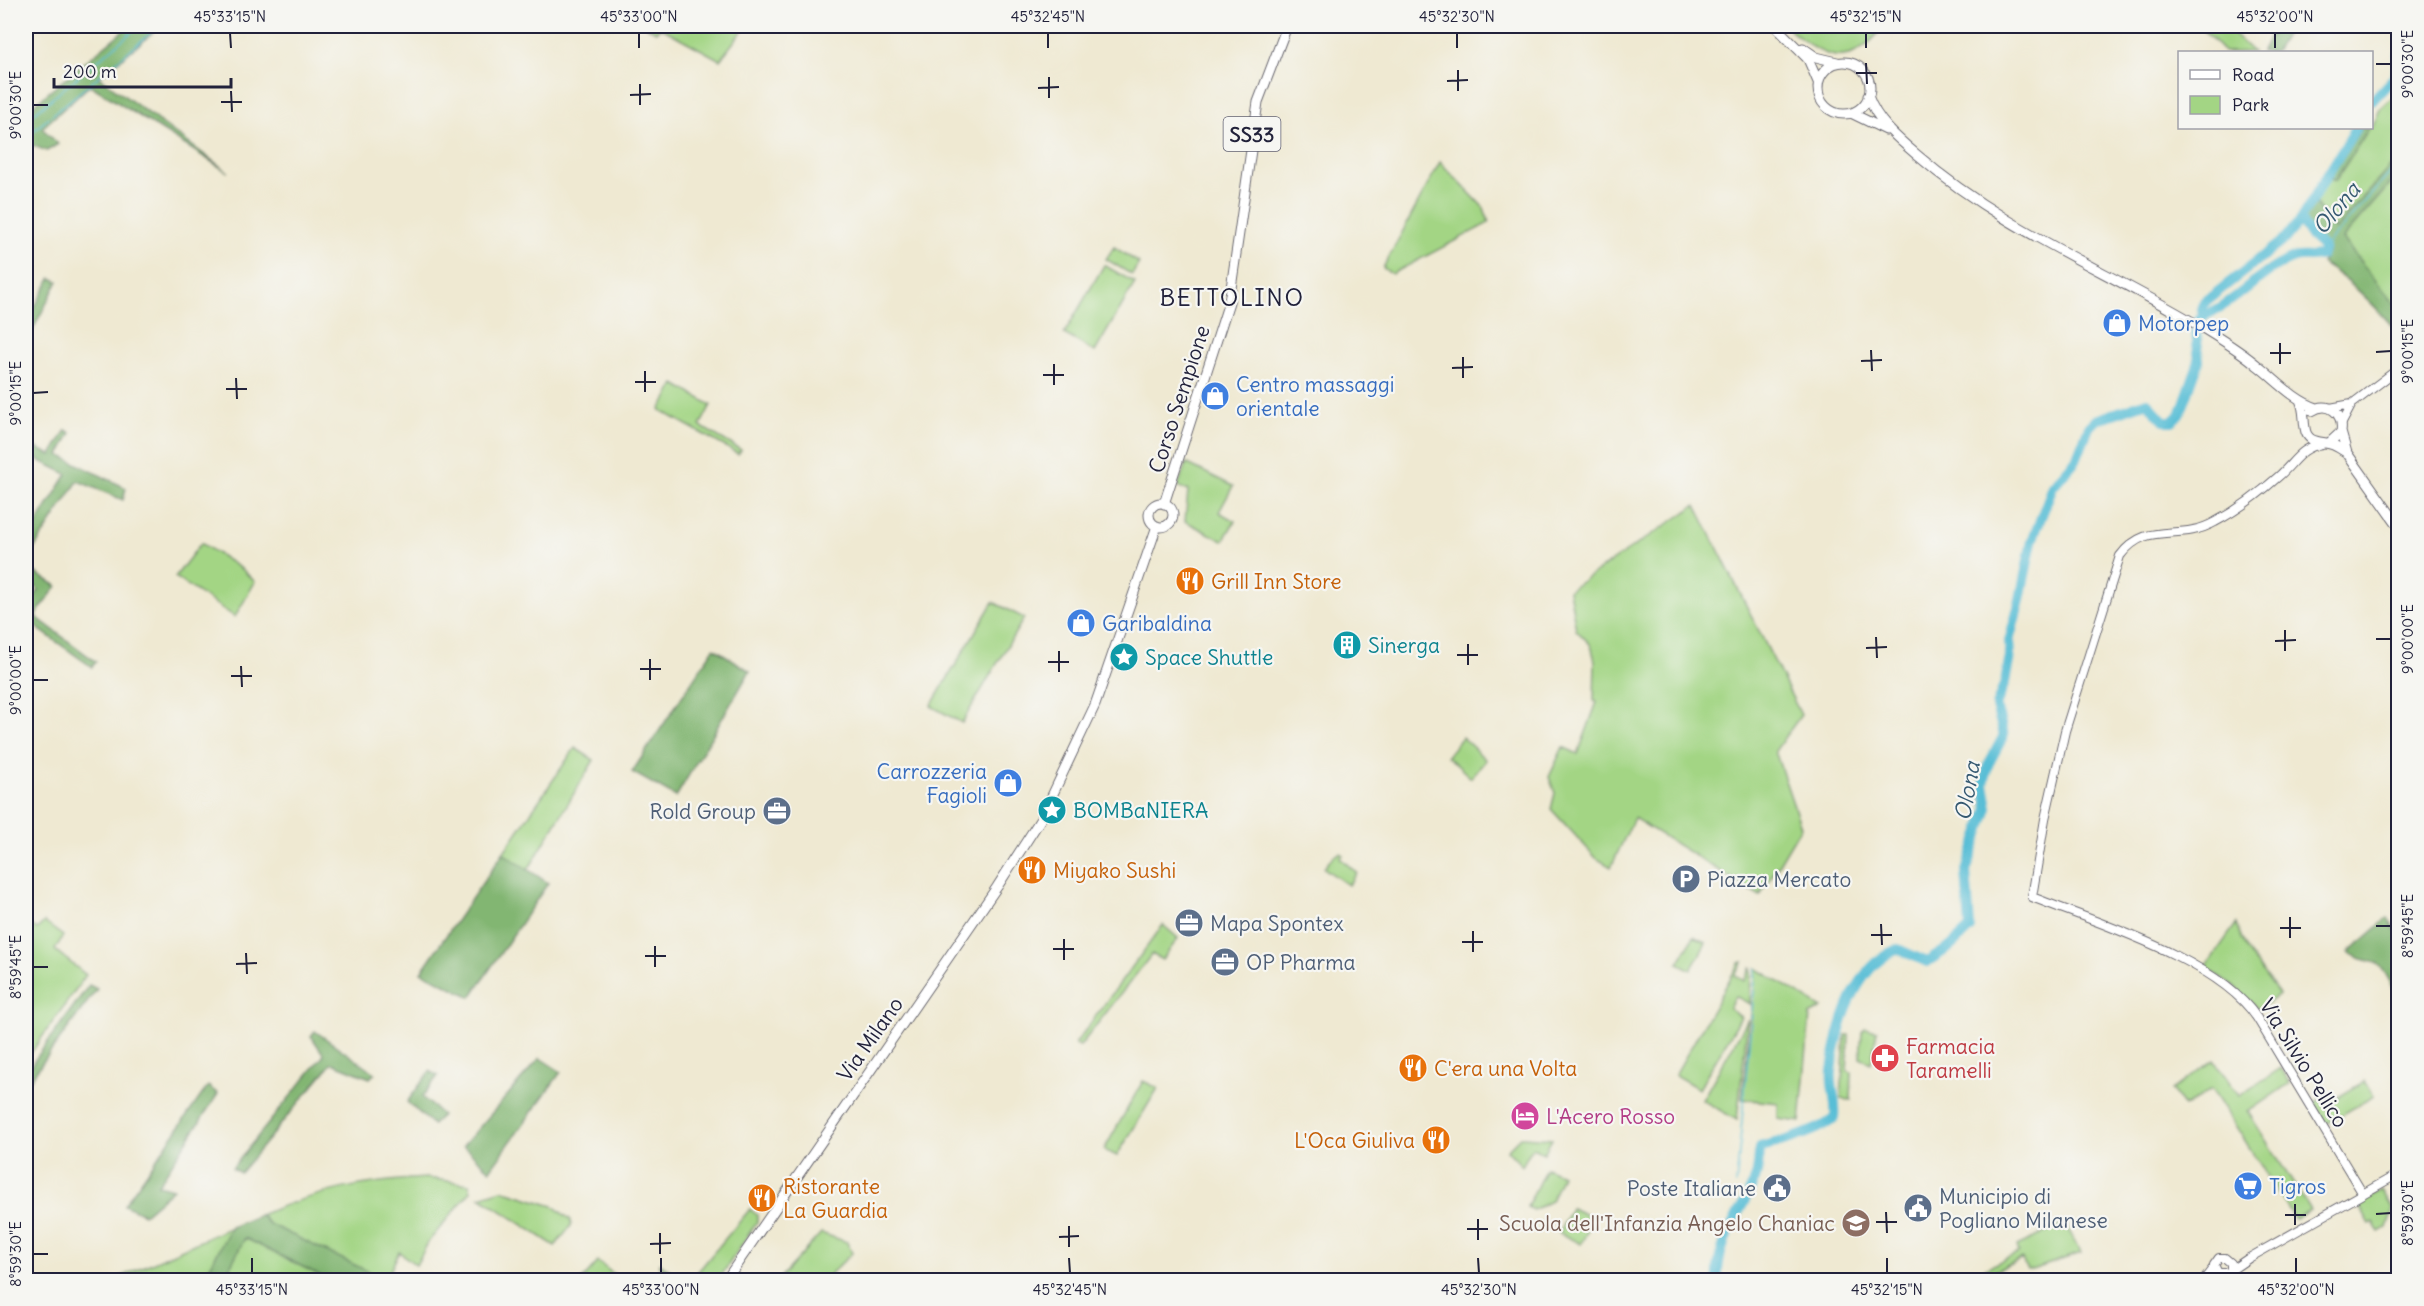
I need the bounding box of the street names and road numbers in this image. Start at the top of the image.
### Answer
road number: SS33 [1224,117,1280,151]
street label: Corso Sempione [1142,322,1216,476]
street label: Via Milano [831,991,909,1087]
street label: Via Silvio Pellico [2254,993,2354,1133]

